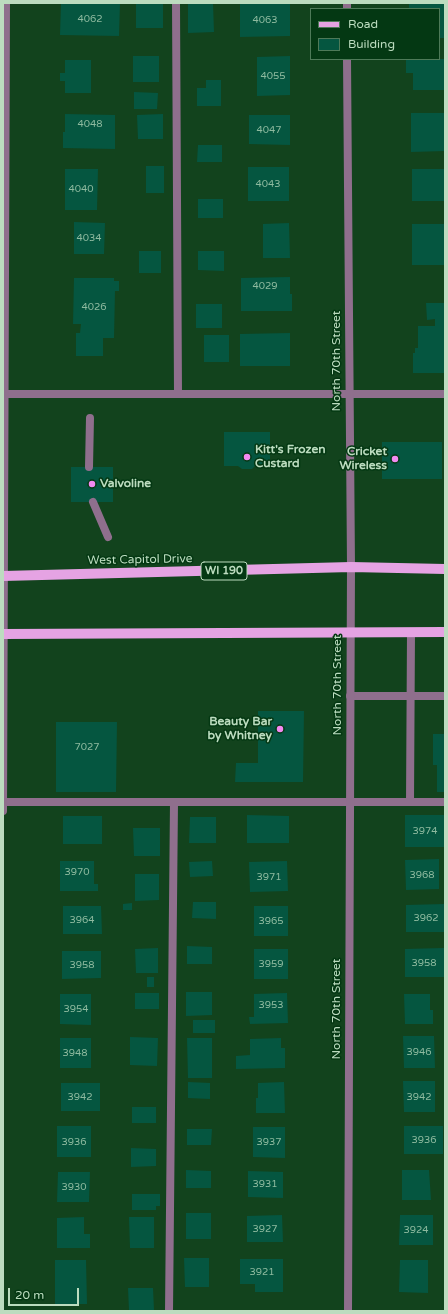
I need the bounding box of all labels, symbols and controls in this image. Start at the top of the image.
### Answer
legend [310,8,440,60]
house number: 4062 [77,13,103,25]
house number: 4063 [252,14,278,26]
text: Road [348,17,378,31]
text: Building [348,37,395,51]
house number: 4055 [260,70,286,82]
house number: 4048 [77,118,103,130]
house number: 4047 [256,124,282,136]
house number: 4043 [255,178,281,190]
house number: 4040 [68,183,94,195]
house number: 4034 [76,232,102,244]
house number: 4029 [252,280,278,292]
house number: 4026 [81,301,107,313]
street label: North 70th Street [330,311,344,411]
place label: Kitt's Frozen Custard [255,443,325,471]
place label: Cricket Wireless [339,445,387,473]
marker: Kitt's Frozen Custard [242,452,252,462]
marker: Cricket Wireless [390,454,400,464]
place label: Valvoline [100,477,151,491]
marker: Valvoline [87,479,97,489]
street label: West Capitol Drive [87,552,193,568]
road number: WI 190 [201,562,247,580]
street label: North 70th Street [331,635,345,735]
place label: Beauty Bar by Whitney [207,715,272,743]
marker: Beauty Bar by Whitney [275,724,285,734]
house number: 7027 [74,741,100,753]
house number: 3974 [412,825,438,837]
house number: 3970 [64,866,90,878]
house number: 3968 [409,869,435,881]
house number: 3971 [256,871,282,883]
house number: 3962 [413,912,439,924]
house number: 3964 [69,914,95,926]
house number: 3965 [258,915,284,927]
house number: 3958 [411,957,437,969]
house number: 3959 [258,958,284,970]
house number: 3958 [69,959,95,971]
street label: North 70th Street [330,959,344,1059]
house number: 3953 [258,999,284,1011]
house number: 3954 [63,1003,89,1015]
house number: 3946 [406,1046,432,1058]
house number: 3948 [62,1047,88,1059]
house number: 3942 [67,1091,93,1103]
house number: 3942 [406,1091,432,1103]
house number: 3936 [411,1134,437,1146]
house number: 3936 [61,1136,87,1148]
house number: 3937 [256,1136,282,1148]
house number: 3931 [252,1178,278,1190]
house number: 3930 [61,1181,87,1193]
house number: 3927 [252,1223,278,1235]
house number: 3924 [403,1224,429,1236]
house number: 3921 [249,1266,275,1278]
scale bar [10,1280,81,1306]
text: 20 m [15,1288,44,1302]

